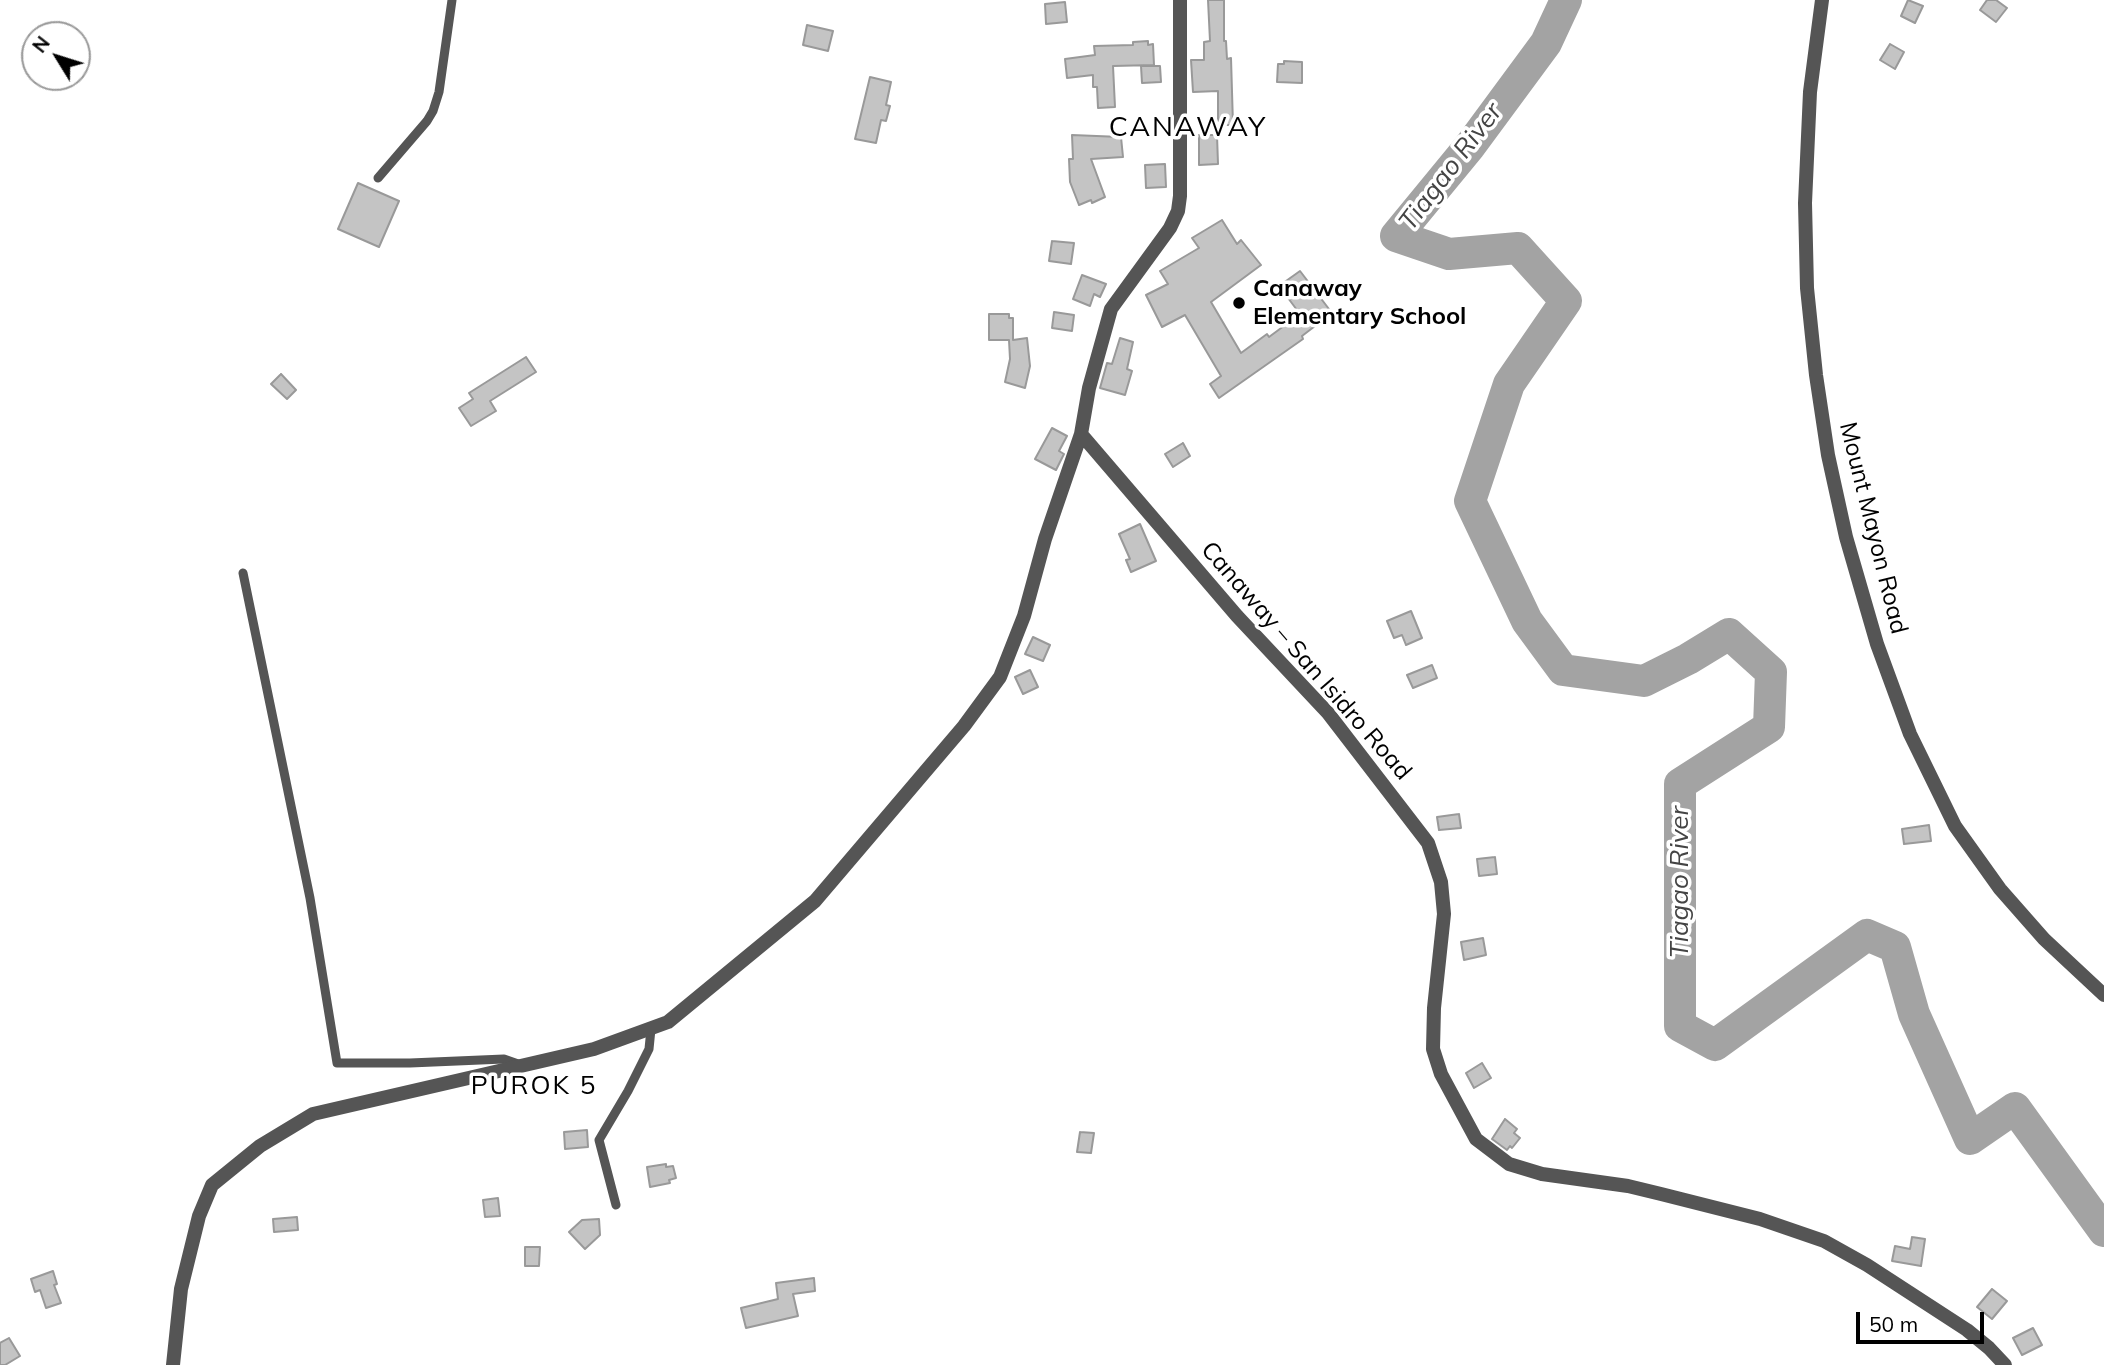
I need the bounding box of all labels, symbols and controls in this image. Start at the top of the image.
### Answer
north arrow [21,21,91,91]
text: N [27,31,55,57]
water label: Tiagao River [1393,97,1509,237]
district label: CANAWAY [1110,111,1266,145]
place label: Canaway Elementary School [1253,275,1466,331]
marker: Canaway Elementary School [1231,295,1247,311]
street label: Mount Mayon Road [1833,419,1913,637]
street label: Canaway – San Isidro Road [1195,536,1417,786]
water label: Tiagao River [1664,806,1696,958]
district label: PUROK 5 [472,1070,596,1102]
scale bar [1859,1298,1987,1342]
text: 50 m [1869,1311,1918,1337]

